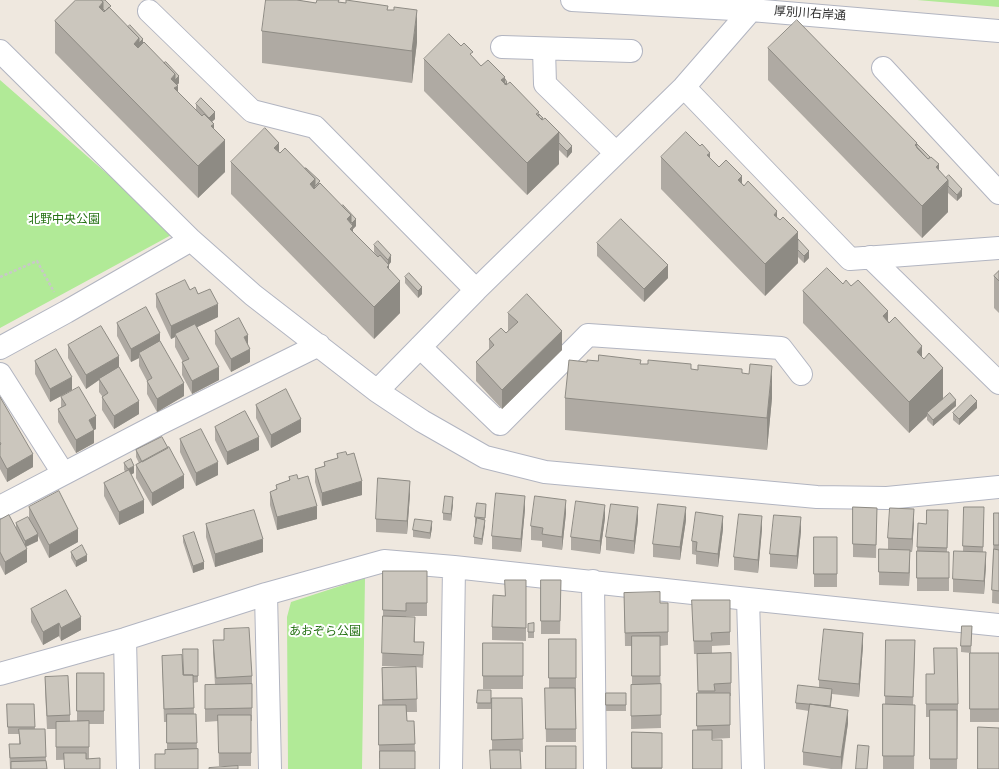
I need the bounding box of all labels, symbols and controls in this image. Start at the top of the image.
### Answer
street label: 厚別川右岸通 [774,4,846,24]
park label: 北野中央公園 [28,213,100,227]
park label: あおぞら公園 [289,625,361,639]

